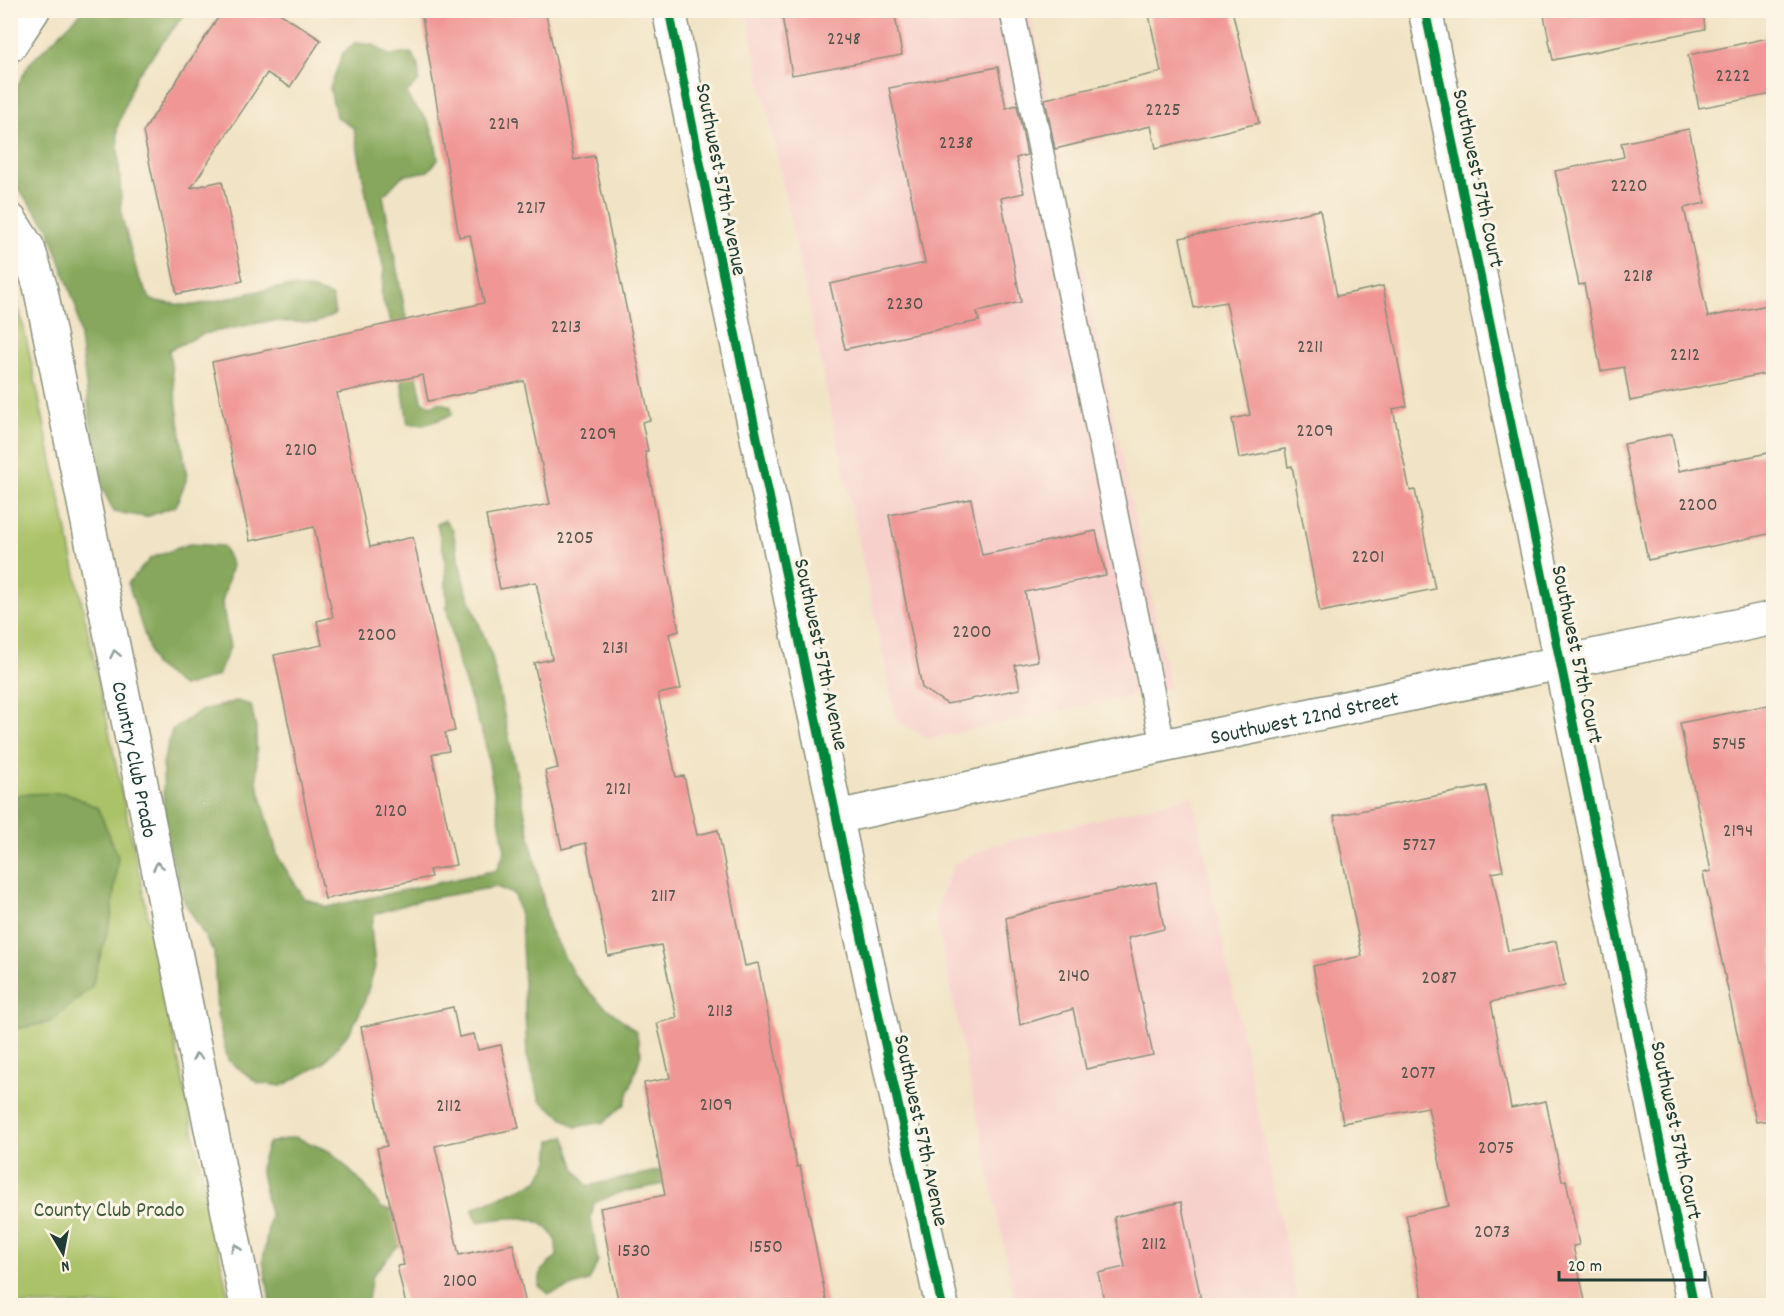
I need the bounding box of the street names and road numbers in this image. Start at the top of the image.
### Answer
street label: Southwest 57th Avenue [686,81,753,279]
street label: Southwest 57th Court [1443,87,1511,271]
street label: Southwest 57th Avenue [784,556,855,754]
street label: Southwest 57th Court [1542,563,1610,747]
street label: Country Club Prado [102,679,164,841]
street label: Southwest 22nd Street [1208,685,1402,755]
street label: Southwest 57th Avenue [884,1032,955,1230]
street label: Southwest 57th Court [1641,1039,1709,1223]

